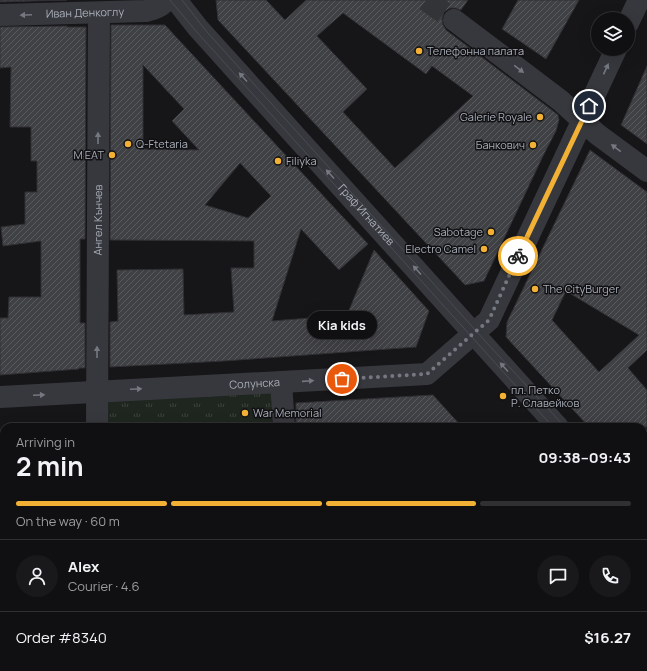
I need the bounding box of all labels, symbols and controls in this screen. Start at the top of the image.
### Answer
street label: Иван Денкоглу [46,4,125,21]
one-way arrow [20,11,32,18]
map controls [591,12,635,56]
button: layers [591,12,635,56]
place label: Телефонна палата [427,43,524,58]
marker: Телефонна палата [414,46,424,56]
one-way arrow [513,64,524,73]
one-way arrow [603,64,609,75]
one-way arrow [238,72,247,83]
pin [572,89,606,123]
icon: home [578,95,600,117]
place label: Galerie Royale [460,109,533,124]
marker: Galerie Royale [535,112,545,122]
one-way arrow [95,131,101,144]
place label: Q-Ftetaria [136,136,188,151]
place label: Банкович [476,137,525,152]
marker: Q-Ftetaria [123,139,133,149]
marker: Банкович [528,140,538,150]
one-way arrow [610,144,621,152]
place label: M EAT [73,147,104,162]
marker: M EAT [107,150,117,160]
place label: Filiyka [286,153,317,168]
marker: Filiyka [273,156,283,166]
one-way arrow [325,169,334,179]
street label: Граф Игнатиев [335,181,398,248]
street label: Ангел Кънчев [90,184,105,256]
place label: Sabotage [434,224,484,239]
marker: Sabotage [486,227,496,237]
courier [498,236,538,276]
place label: Electro Camel [405,241,476,256]
marker: Electro Camel [479,244,489,254]
icon: bike [507,245,529,267]
one-way arrow [412,265,422,275]
place label: The CityBurger [543,281,619,296]
marker: The CityBurger [530,284,540,294]
callout: Kia kids [307,311,377,339]
text: Kia kids [318,316,366,334]
one-way arrow [94,345,100,358]
pin [325,362,359,396]
one-way arrow [500,362,509,371]
icon: bag [331,368,353,390]
street label: Солунска [229,374,280,392]
one-way arrow [302,377,314,384]
place label: пл. Петко Р. Славейков [511,382,579,410]
one-way arrow [130,386,142,393]
one-way arrow [33,391,45,398]
marker: пл. Петко Р. Славейков [498,391,508,401]
place label: War Memorial [253,405,322,420]
marker: War Memorial [240,408,250,418]
text: Arriving in [16,433,75,451]
text: 09:38–09:43 [538,447,631,468]
text: 2 min [16,448,84,484]
text: On the way · 60 m [16,512,120,530]
button: person [16,555,58,597]
button: chat [537,555,579,597]
button: phone [589,555,631,597]
text: Alex [68,556,99,577]
text: Courier · 4.6 [68,577,140,595]
text: Order #8340 [16,627,107,648]
text: $16.27 [584,627,631,648]

